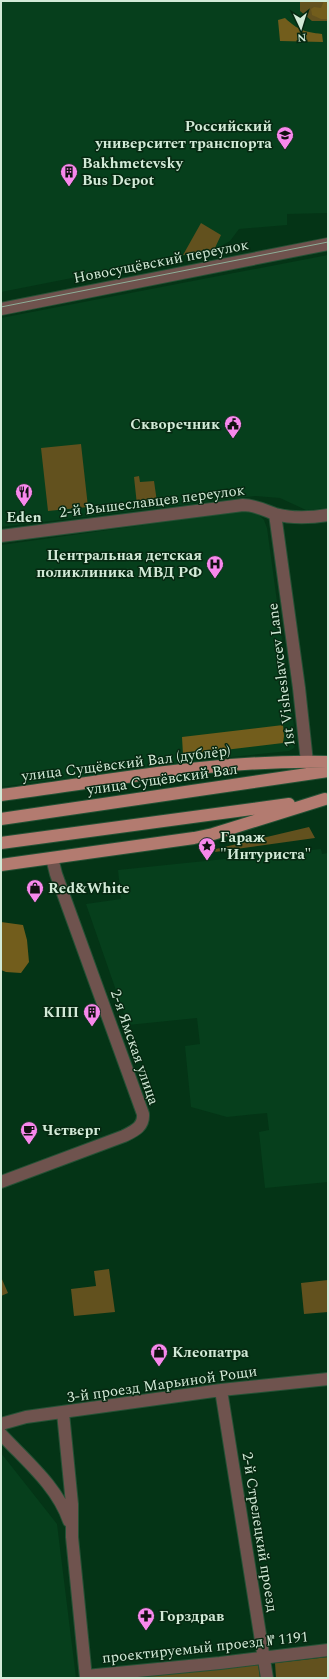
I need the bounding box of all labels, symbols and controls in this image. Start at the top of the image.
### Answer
north arrow [281,8,321,48]
text: N [297,29,307,46]
place label: Российский университет транспорта [94,115,272,155]
school or university icon: Российский университет транспорта [275,125,295,150]
place label: Bakhmetevsky Bus Depot [82,152,184,192]
building icon: Bakhmetevsky Bus Depot [59,162,79,187]
street label: Новосущёвский переулок [71,233,251,290]
place label: Скворечник [130,413,220,436]
public building icon: Скворечник [223,414,243,439]
street label: 2-й Вышеславцев переулок [58,479,246,524]
restaurant icon: Eden [14,482,34,507]
place label: Eden [6,506,42,529]
place label: Центральная детская поликлиника МВД РФ [36,544,203,584]
hospital icon: Центральная детская поликлиника МВД РФ [205,554,225,579]
street label: 1st Visheslavcev Lane [261,602,302,748]
street label: улица Сущёвский Вал (дублёр) [21,741,231,785]
street label: улица Сущёвский Вал [85,760,239,798]
place label: Гараж "Интуриста" [220,826,311,866]
place icon: Гараж "Интуриста" [197,836,217,861]
place label: Red&White [48,877,130,900]
shop icon: Red&White [25,878,45,903]
street label: 2-я Ямская улица [104,986,165,1109]
place label: КПП [43,1001,79,1024]
building icon: КПП [82,1002,102,1027]
place label: Четверг [42,1119,100,1142]
cafe icon: Четверг [19,1120,39,1145]
place label: Клеопатра [172,1341,249,1364]
shop icon: Клеопатра [149,1342,169,1367]
street label: 3-й проезд Марьиной Рощи [65,1360,259,1409]
street label: 2-й Стрелецкий проезд [236,1450,284,1614]
place label: Горздрав [159,1605,224,1628]
pharmacy icon: Горздрав [136,1606,156,1631]
street label: проектируемый проезд № 1191 [101,1625,309,1670]

